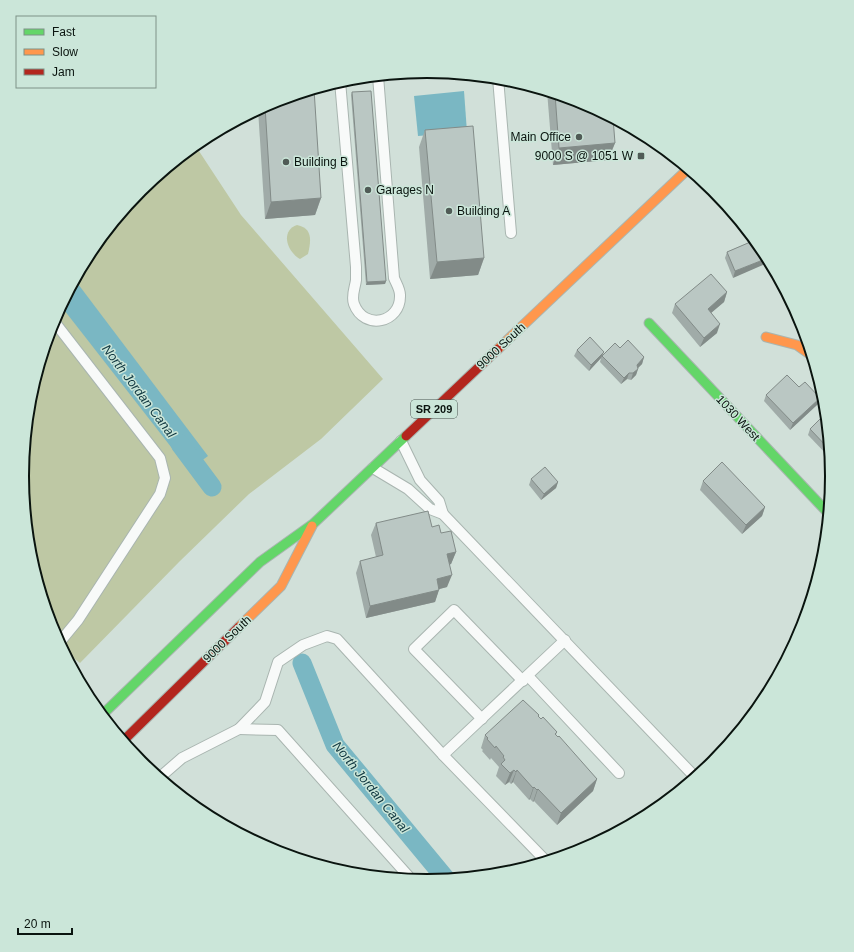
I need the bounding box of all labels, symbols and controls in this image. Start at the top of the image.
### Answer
legend [16,16,156,88]
text: Fast [52,25,76,39]
text: Slow [52,45,78,59]
text: Jam [52,65,75,79]
place label: Main Office [511,130,571,144]
marker: Main Office [574,132,584,142]
place label: 9000 S @ 1051 W [535,149,634,163]
marker: 9000 S @ 1051 W [636,151,646,161]
place label: Building B [294,155,348,169]
marker: Building B [281,157,291,167]
place label: Garages N [376,183,434,197]
marker: Garages N [363,185,373,195]
place label: Building A [457,204,510,218]
marker: Building A [444,206,454,216]
street label: 9000 South [474,320,528,372]
water label: North Jordan Canal [99,341,180,441]
street label: 1030 West [713,392,763,444]
road number: SR 209 [411,400,457,418]
street label: 9000 South [200,613,254,665]
water label: North Jordan Canal [330,738,413,836]
scale bar [18,910,72,936]
text: 20 m [24,917,51,931]

